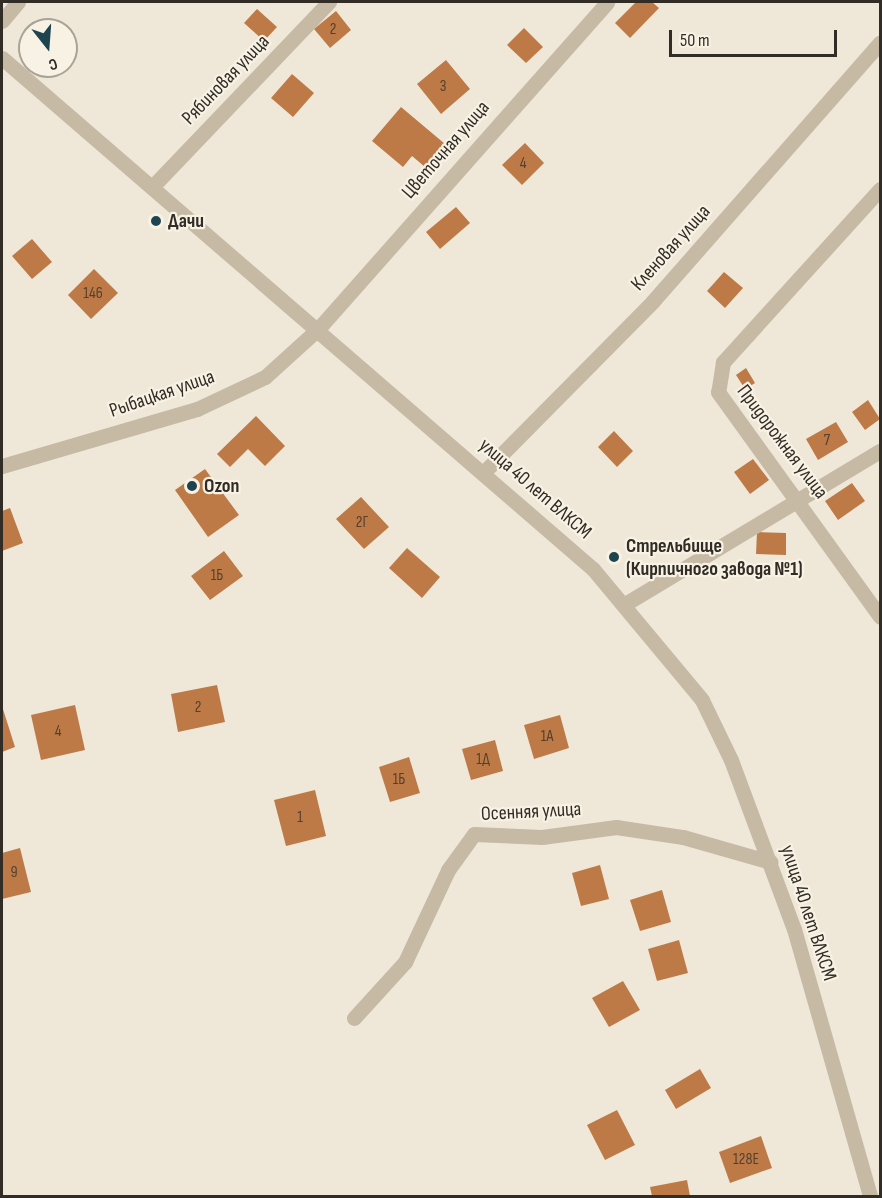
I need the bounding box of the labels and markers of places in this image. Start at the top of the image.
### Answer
place label: Дачи [168,209,204,233]
marker: Дачи [149,214,163,228]
place label: Ozon [204,474,239,498]
marker: Ozon [185,479,199,493]
place label: Стрельбище (Кирпичного завода №1) [626,534,803,581]
marker: Стрельбище (Кирпичного завода №1) [607,550,621,564]

